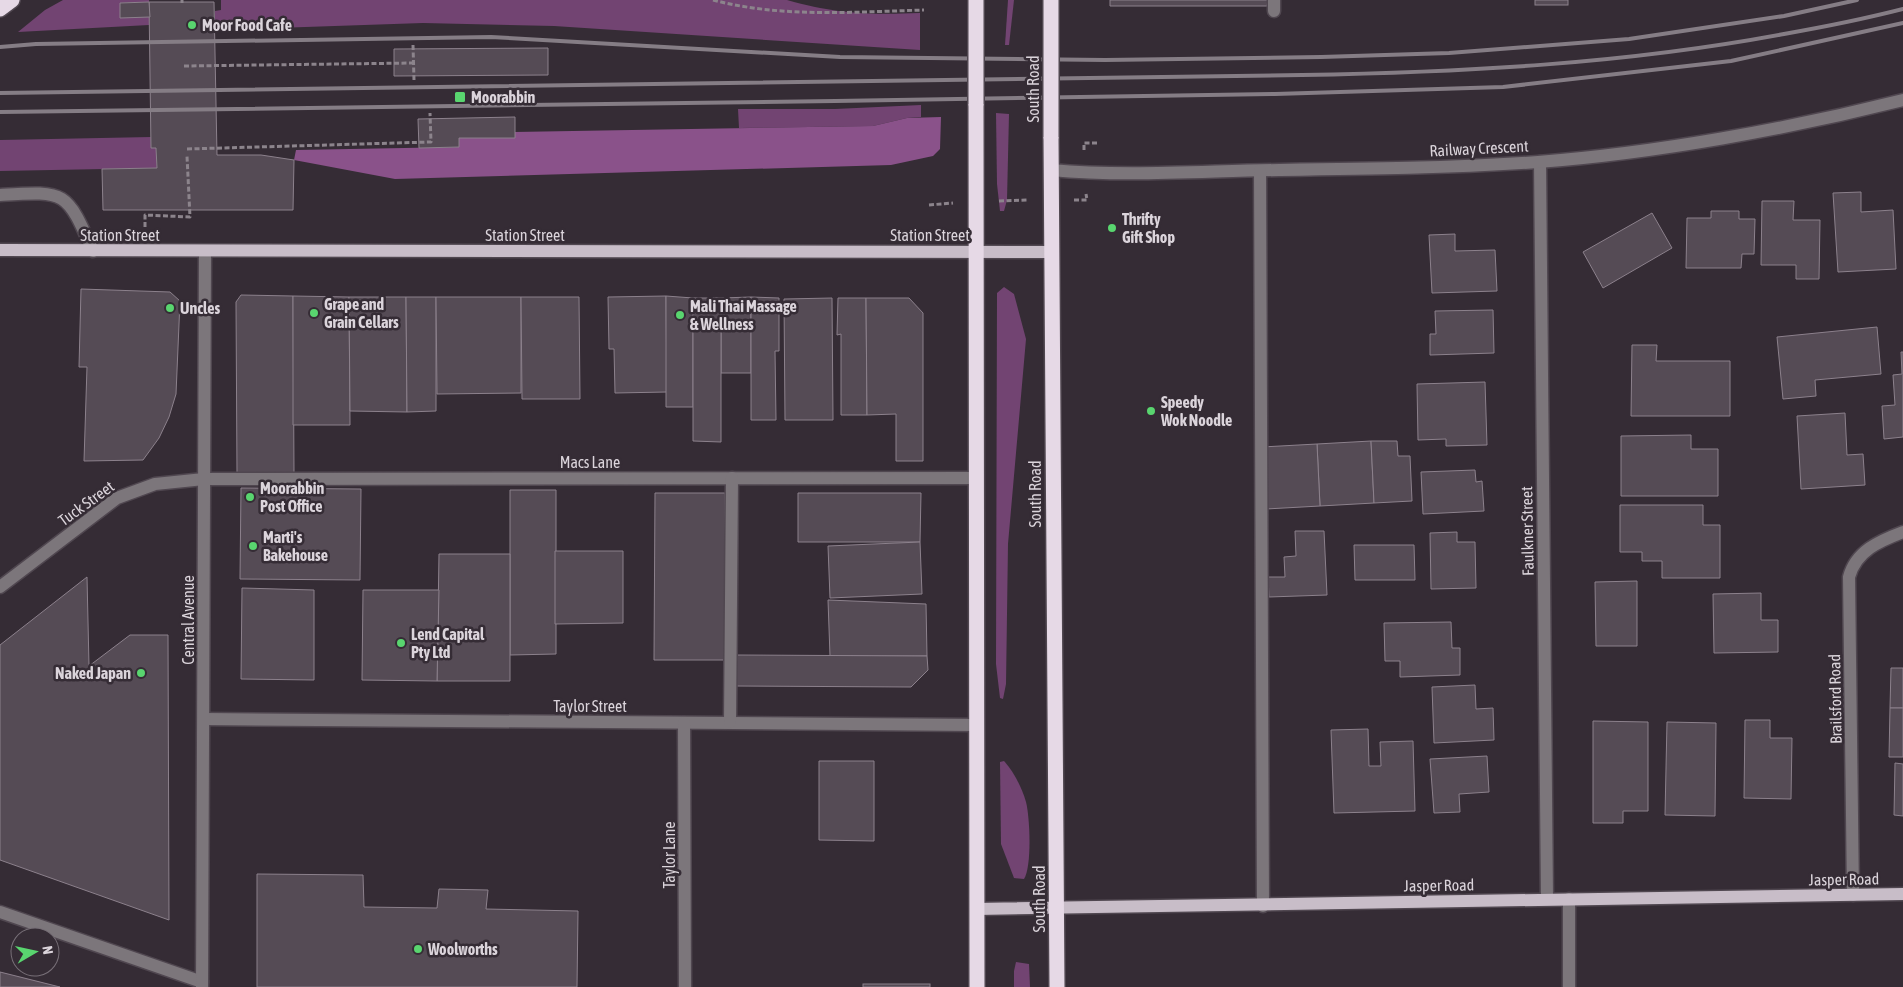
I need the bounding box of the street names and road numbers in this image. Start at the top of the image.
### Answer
street label: South Road [1024,55,1042,123]
street label: Railway Crescent [1429,136,1529,161]
street label: Station Street [80,226,160,244]
street label: Station Street [485,226,565,244]
street label: Station Street [890,226,970,244]
street label: Macs Lane [560,453,620,471]
street label: South Road [1026,460,1044,528]
street label: Tuck Street [55,477,118,529]
street label: Faulkner Street [1517,486,1537,576]
street label: Central Avenue [179,575,197,665]
street label: Brailsford Road [1825,654,1845,744]
street label: Taylor Street [553,697,627,716]
street label: Taylor Lane [660,821,679,889]
street label: South Road [1030,865,1048,933]
street label: Jasper Road [1809,869,1879,890]
street label: Jasper Road [1404,875,1474,896]

